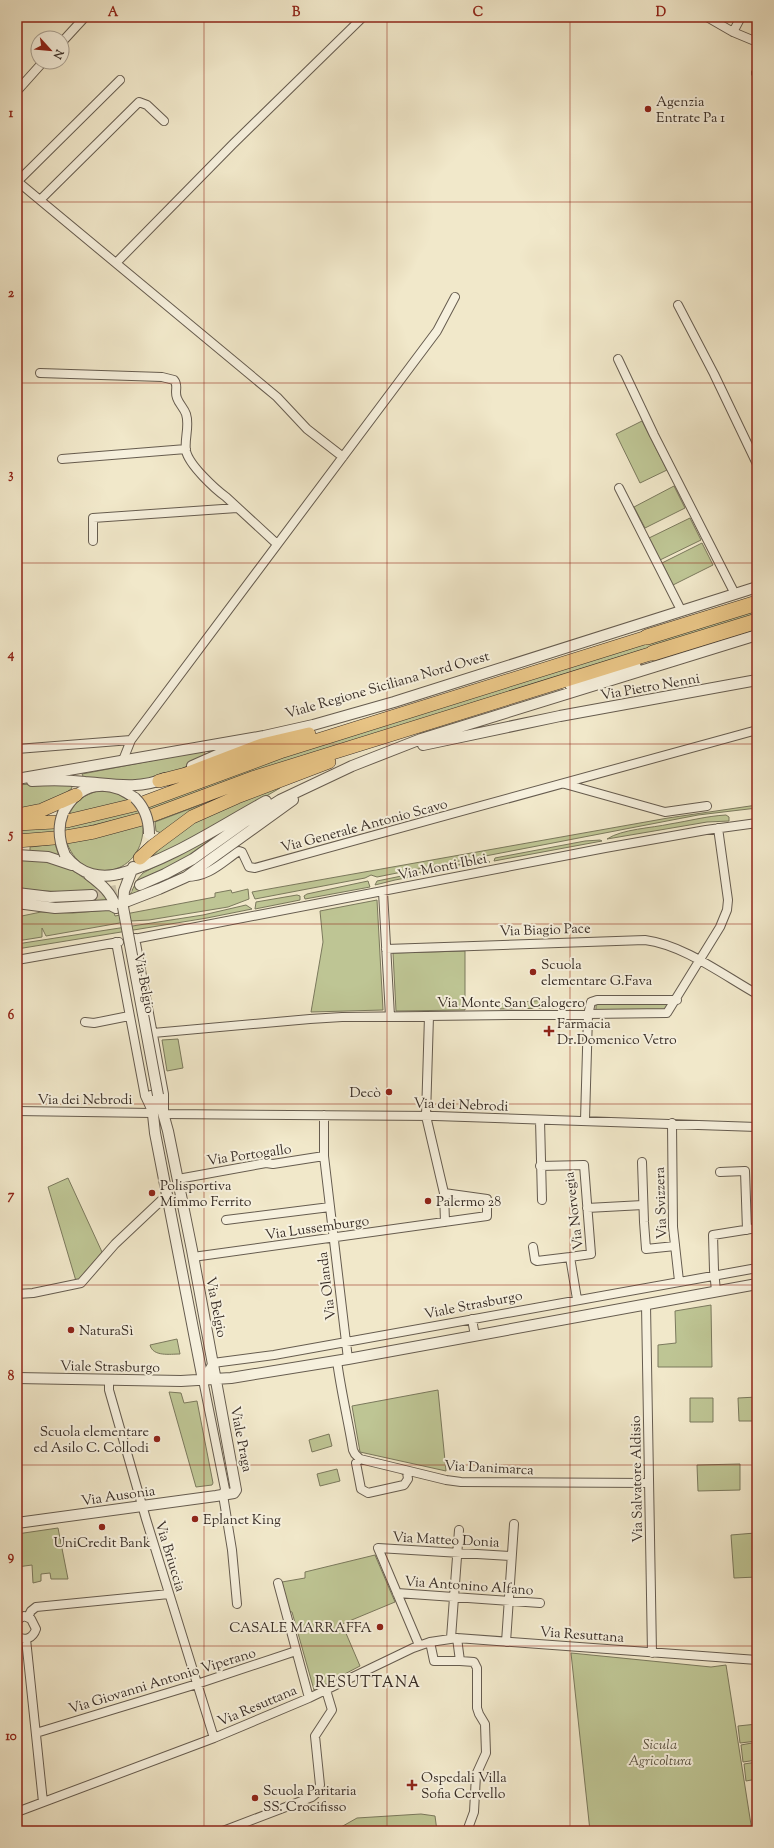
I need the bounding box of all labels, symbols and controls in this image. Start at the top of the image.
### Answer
text: A [108,4,119,22]
text: B [292,4,301,22]
text: C [473,4,483,22]
text: D [656,4,666,22]
north arrow [30,30,70,70]
text: N [49,46,68,62]
place label: Agenzia Entrate Pa 1 [656,93,725,129]
marker: Agenzia Entrate Pa 1 [643,104,653,114]
text: 1 [9,105,14,123]
text: 2 [8,285,15,303]
text: 3 [8,466,14,484]
text: 4 [7,646,15,664]
street label: Viale Regione Siciliana Nord Ovest [283,647,492,725]
street label: Via Pietro Nenni [599,669,702,707]
street label: Via Generale Antonio Scavo [279,795,450,859]
text: 5 [8,826,14,844]
street label: Via Monti Iblei [396,849,489,886]
street label: Via Biagio Pace [499,919,591,943]
street label: Via Belgio [127,951,159,1016]
place label: Scuola elementare G.Fava [541,956,653,992]
marker: Scuola elementare G.Fava [528,967,538,977]
street label: Via Monte San Calogero [437,994,585,1014]
text: 6 [8,1007,15,1025]
place label: Farmacia Dr.Domenico Vetro [557,1015,677,1051]
marker: Farmacia Dr.Domenico Vetro [544,1026,554,1036]
place label: Decò [349,1084,381,1104]
marker: Decò [384,1087,394,1097]
street label: Via dei Nebrodi [38,1091,132,1111]
street label: Via dei Nebrodi [413,1094,509,1118]
street label: Via Portogallo [206,1140,293,1172]
street label: Via Svizzera [651,1166,673,1239]
street label: Via Norvegia [560,1170,590,1251]
place label: Polisportiva Mimmo Ferrito [160,1177,252,1213]
text: 7 [8,1187,15,1205]
marker: Polisportiva Mimmo Ferrito [147,1188,157,1198]
place label: Palermo 28 [436,1193,501,1213]
marker: Palermo 28 [423,1196,433,1206]
street label: Via Lussemburgo [264,1212,371,1246]
street label: Via Olanda [314,1250,342,1321]
street label: Via Belgio [199,1275,231,1340]
street label: Viale Strasburgo [423,1287,525,1325]
place label: NaturaSì [79,1322,134,1342]
marker: NaturaSì [66,1325,76,1335]
street label: Viale Strasburgo [60,1357,160,1379]
text: 8 [8,1368,15,1386]
street label: Viale Praga [224,1405,256,1475]
street label: Via Salvatore Aldisio [627,1415,649,1543]
place label: Scuola elementare ed Asilo C. Collodi [33,1423,149,1459]
marker: Scuola elementare ed Asilo C. Collodi [152,1434,162,1444]
street label: Via Danimarca [444,1457,535,1481]
street label: Via Ausonia [80,1482,157,1512]
place label: Eplanet King [203,1511,281,1531]
marker: Eplanet King [190,1514,200,1524]
street label: Via Briuccia [149,1519,189,1595]
marker: UniCredit Bank [97,1522,107,1532]
street label: Via Matteo Donia [392,1528,501,1554]
place label: UniCredit Bank [53,1534,151,1554]
text: 9 [8,1548,15,1566]
street label: Via Antonino Alfano [404,1573,534,1602]
place label: CASALE MARRAFFA [229,1619,373,1639]
marker: CASALE MARRAFFA [375,1622,385,1632]
street label: Via Resuttana [539,1623,625,1649]
street label: Via Giovanni Antonio Viperano [67,1644,259,1720]
district label: RESUTTANA [315,1673,421,1694]
street label: Via Resuttana [215,1681,301,1733]
text: 10 [5,1728,17,1746]
park label: Sicula Agricoltura [628,1736,692,1772]
place label: Ospedali Villa Sofia Cervello [421,1769,507,1805]
marker: Ospedali Villa Sofia Cervello [406,1779,418,1791]
place label: Scuola Paritaria SS. Crocifisso [263,1782,357,1818]
marker: Scuola Paritaria SS. Crocifisso [250,1793,260,1803]

